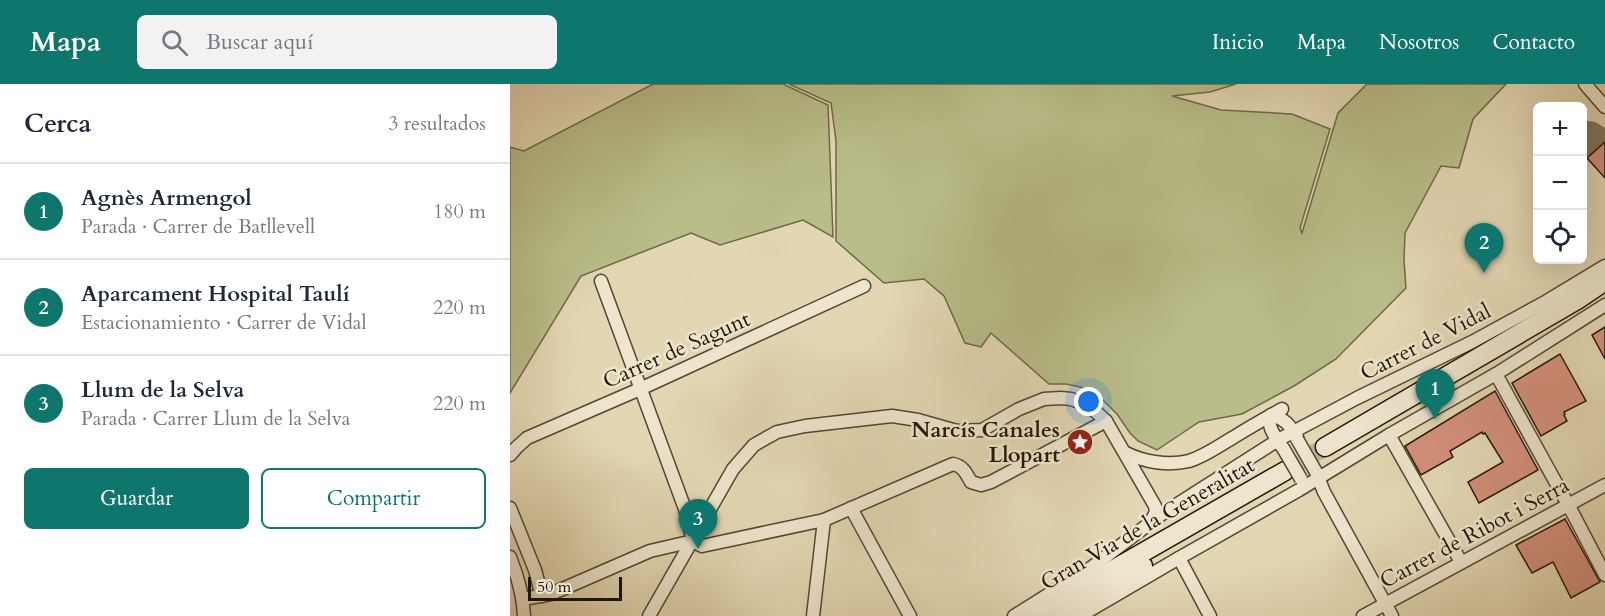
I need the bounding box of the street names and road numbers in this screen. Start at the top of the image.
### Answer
street label: Carrer de Vidal [1355,296,1496,388]
street label: Carrer de Sagunt [598,304,755,396]
street label: Gran Via de la Generalitat [1035,450,1260,597]
street label: Carrer de Ribot i Serra [1374,470,1575,596]

